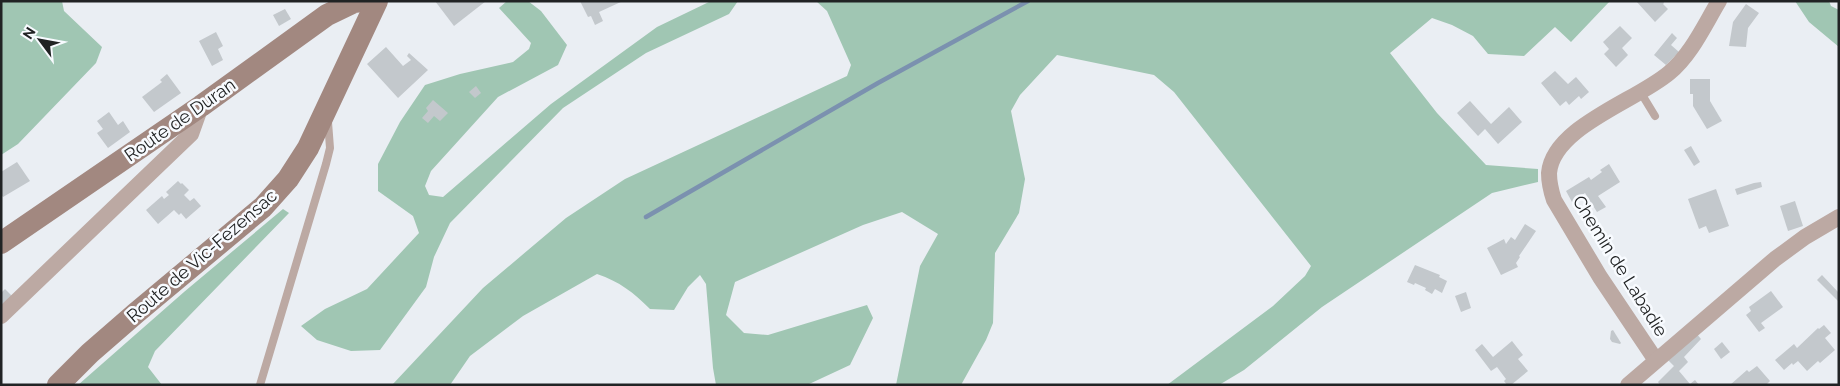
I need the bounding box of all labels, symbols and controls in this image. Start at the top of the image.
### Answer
north arrow [15,15,65,65]
text: N [19,24,39,42]
street label: Route de Duran [120,74,239,166]
street label: Route de Vic-Fezensac [122,185,281,326]
street label: Chemin de Labadie [1569,191,1673,340]

